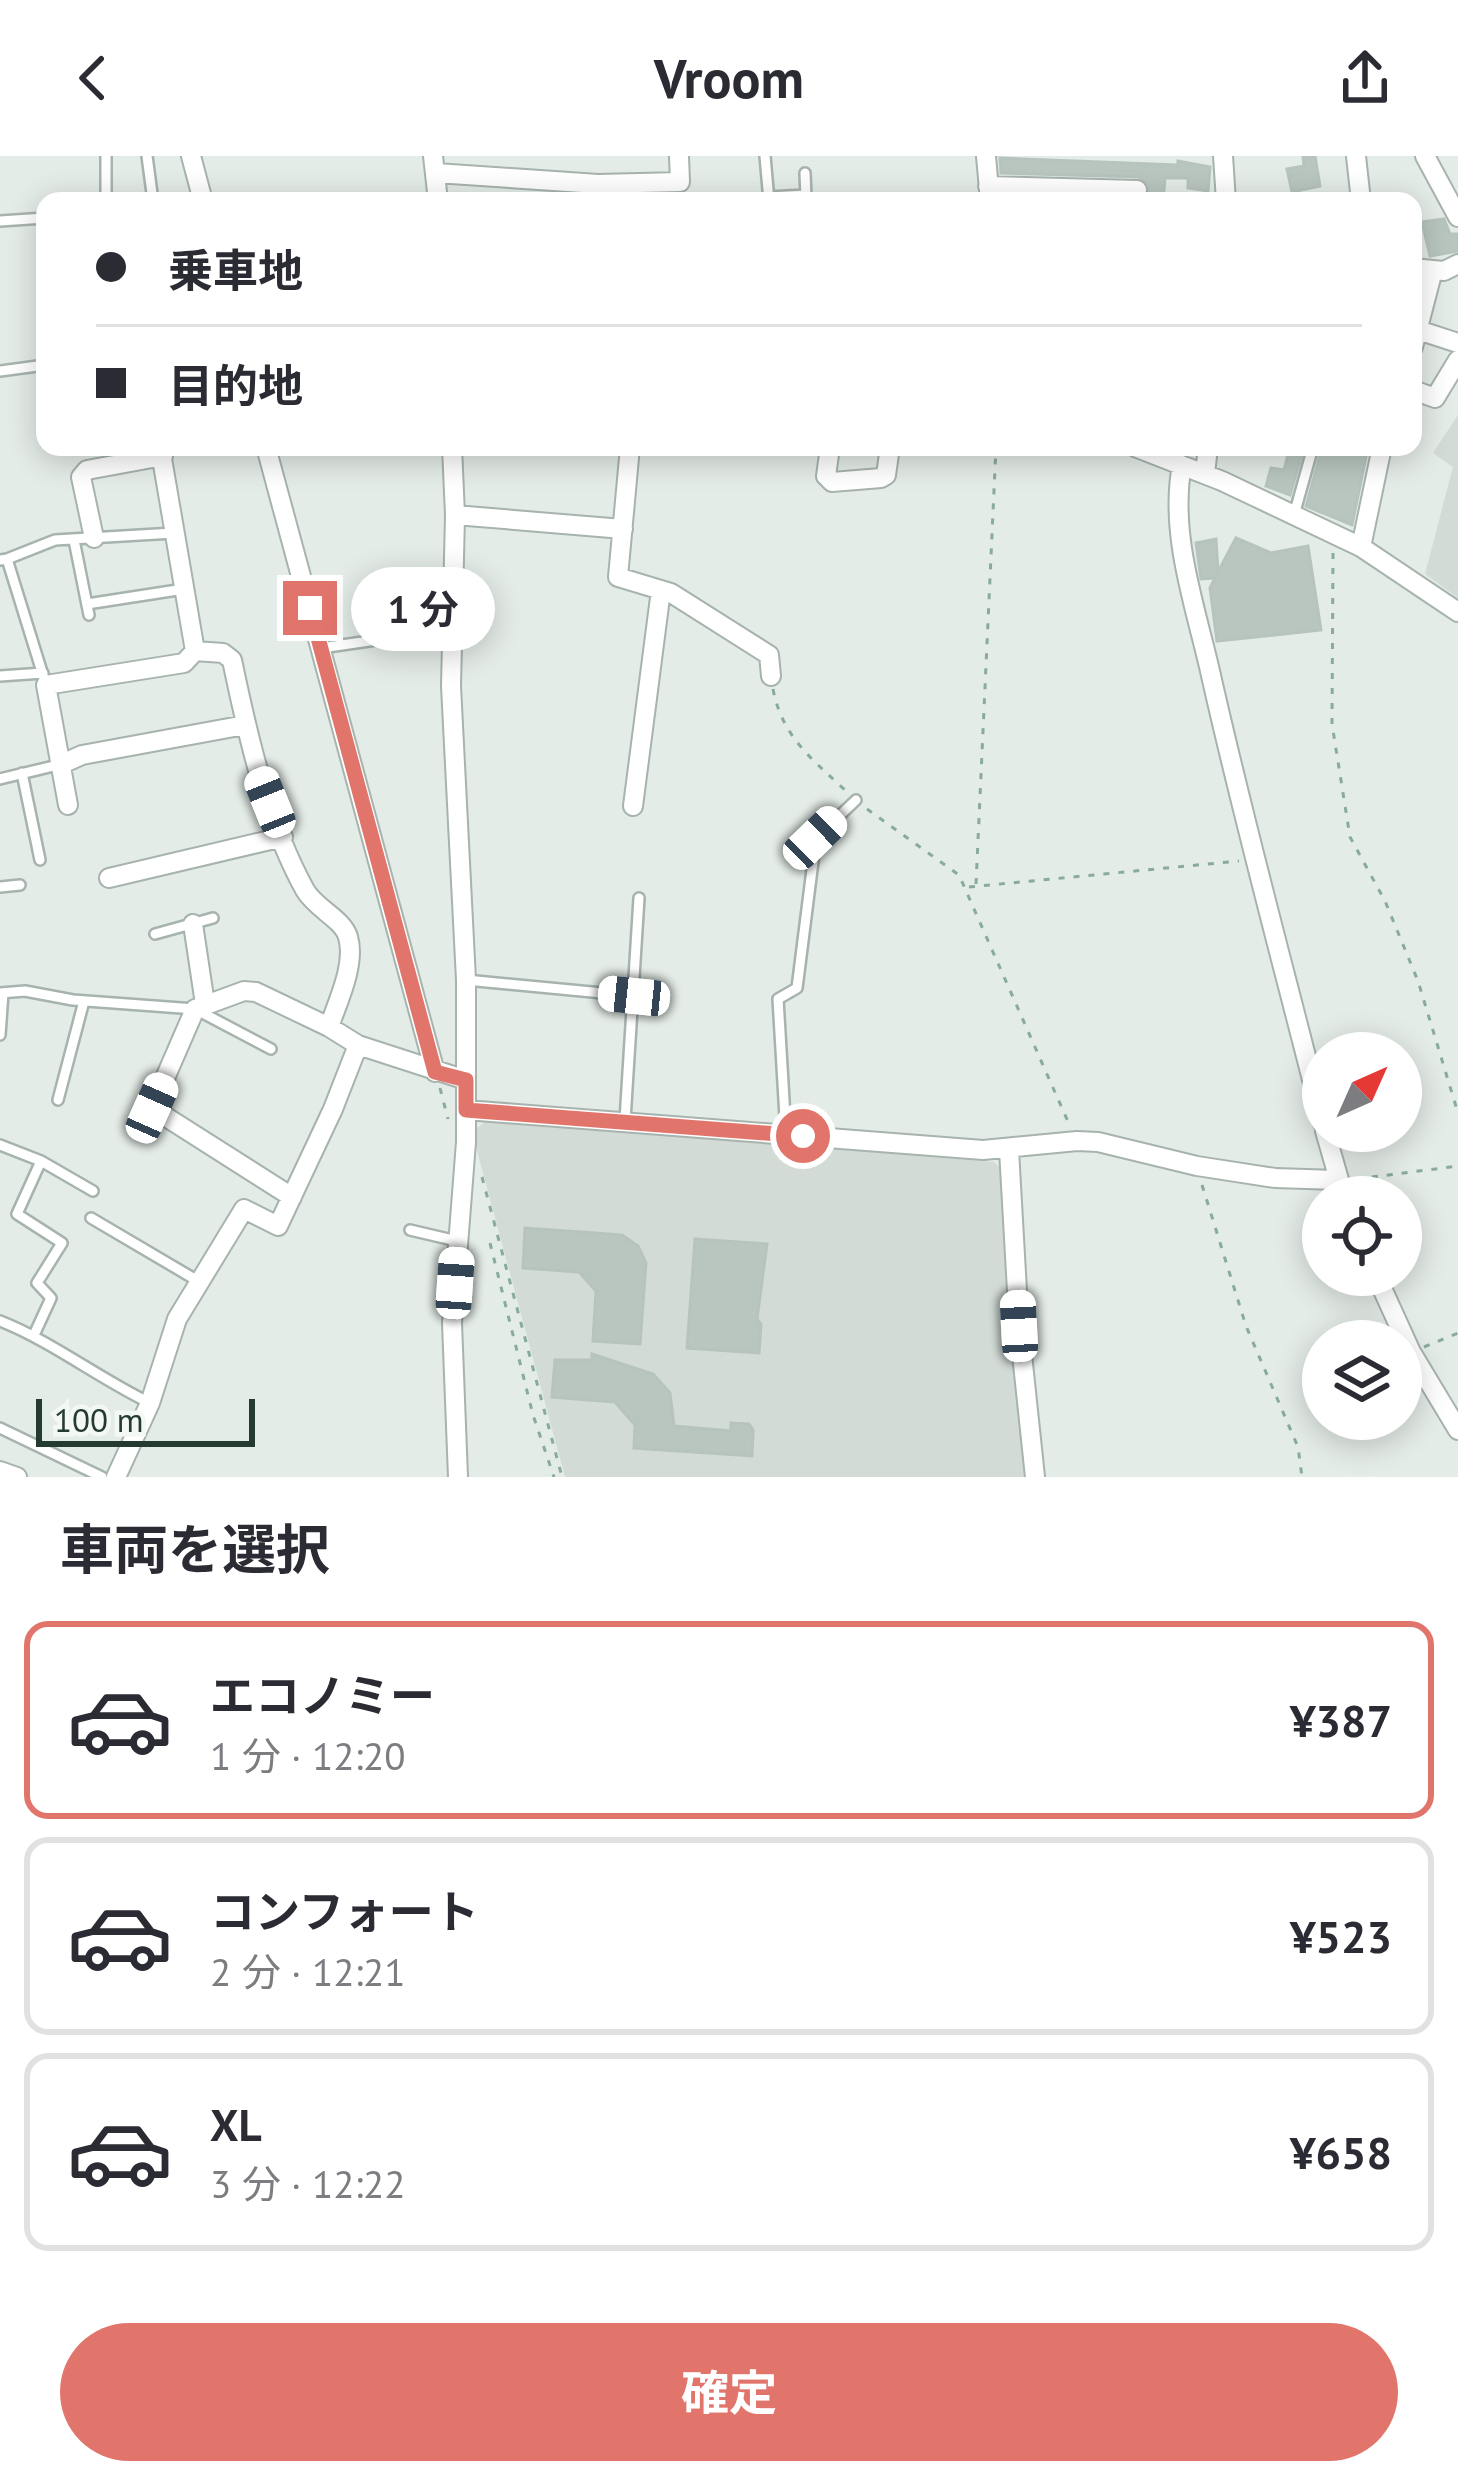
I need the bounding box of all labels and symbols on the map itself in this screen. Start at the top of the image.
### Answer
callout: 1 分 [352,566,496,650]
route end [283,581,337,635]
car [240,762,300,842]
car [777,800,853,876]
car [596,974,672,1018]
north arrow [1302,1032,1422,1152]
car [121,1068,183,1148]
route start [776,1109,830,1163]
car [435,1246,475,1320]
car [999,1289,1039,1363]
scale bar [36,1393,255,1446]

